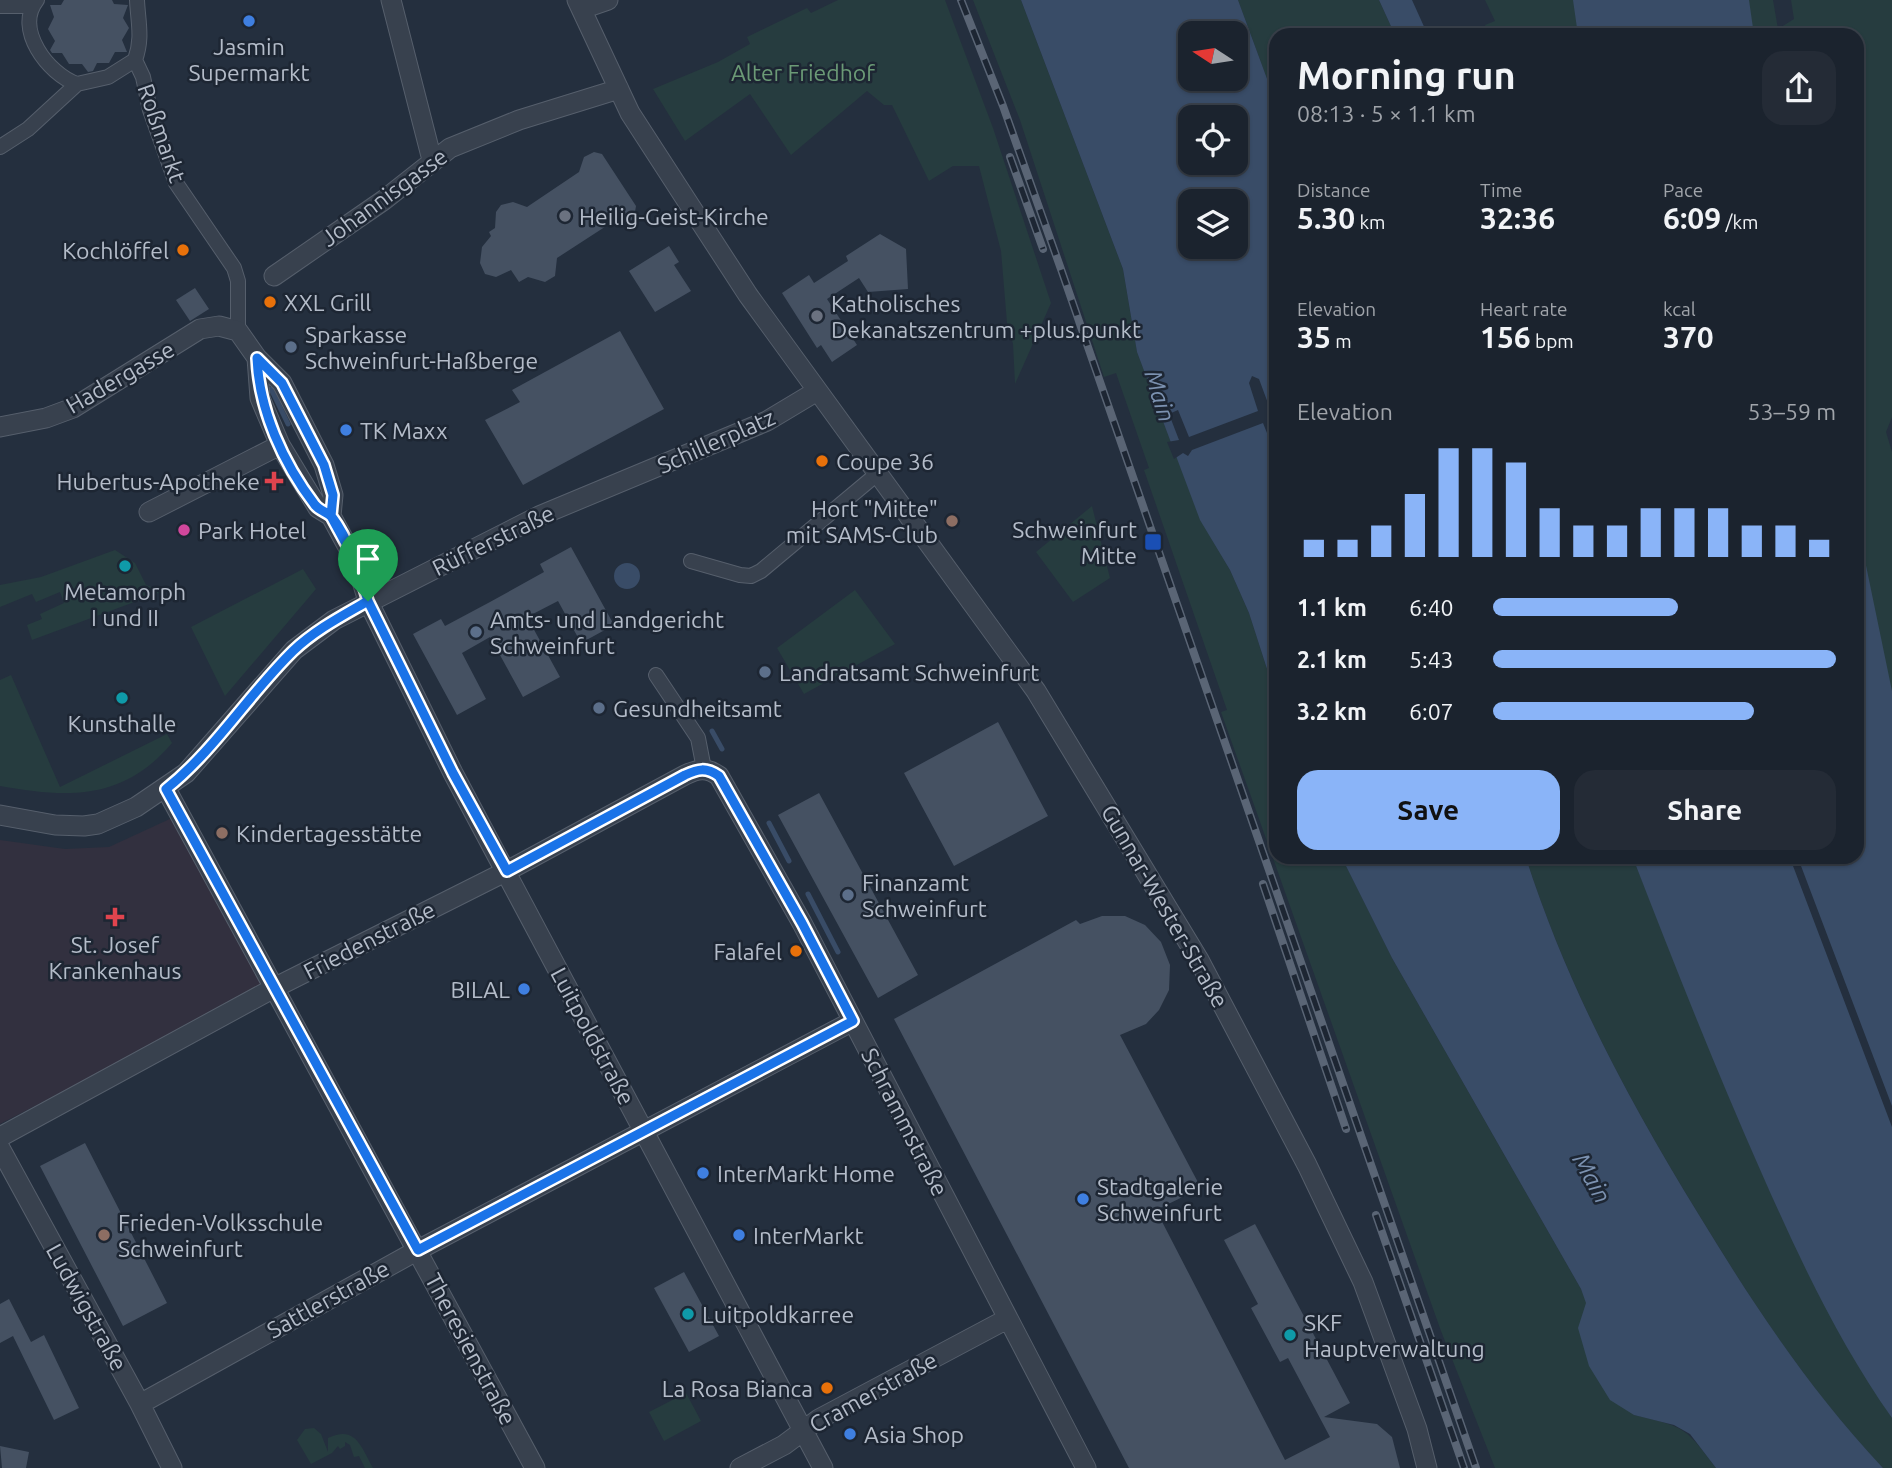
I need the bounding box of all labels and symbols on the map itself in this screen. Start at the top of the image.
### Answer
marker: Jasmin Supermarkt [241,13,257,29]
north arrow [1178,21,1248,91]
place label: Jasmin Supermarkt [188,34,310,85]
park label: Alter Friedhof [731,60,875,85]
street label: Roßmarkt [133,80,191,186]
street label: Johannisgasse [316,143,452,251]
place label: Heilig-Geist-Kirche [579,204,769,229]
marker: Heilig-Geist-Kirche [557,208,573,224]
place label: Kochlöffel [62,238,169,263]
marker: Kochlöffel [175,242,191,258]
place label: XXL Grill [284,290,371,315]
place label: Katholisches Dekanatszentrum +plus.punkt [831,291,1141,342]
marker: XXL Grill [262,294,278,310]
marker: Katholisches Dekanatszentrum +plus.punkt [809,308,825,324]
place label: Sparkasse Schweinfurt-Haßberge [305,322,538,373]
street label: Hadergasse [62,336,178,418]
marker: Sparkasse Schweinfurt-Haßberge [283,339,299,355]
water label: Main [1139,367,1181,425]
street label: Schillerplatz [653,404,779,478]
place label: TK Maxx [360,418,448,443]
marker: TK Maxx [338,422,354,438]
place label: Coupe 36 [836,449,934,474]
marker: Coupe 36 [814,453,830,469]
place label: Hubertus-Apotheke [57,469,260,494]
marker: Hubertus-Apotheke [266,473,282,489]
place label: Hort "Mitte" mit SAMS-Club [786,496,938,547]
street label: Rüfferstraße [428,500,558,580]
marker: Hort "Mitte" mit SAMS-Club [944,513,960,529]
place label: Schweinfurt Mitte [1012,517,1137,568]
place label: Park Hotel [198,518,306,543]
marker: Park Hotel [176,522,192,538]
pin [338,529,398,601]
marker: Schweinfurt Mitte [1143,532,1163,552]
marker: Metamorph I und II [117,558,133,574]
place label: Metamorph I und II [64,579,186,630]
place label: Amts- und Landgericht Schweinfurt [490,607,724,658]
marker: Amts- und Landgericht Schweinfurt [468,624,484,640]
place label: Landratsamt Schweinfurt [779,660,1039,685]
marker: Landratsamt Schweinfurt [757,664,773,680]
marker: Kunsthalle [114,690,130,706]
place label: Gesundheitsamt [613,696,782,721]
marker: Gesundheitsamt [591,700,607,716]
place label: Kunsthalle [68,711,176,736]
street label: Gunnar-Wester-Straße [1097,800,1233,1012]
place label: Kindertagesstätte [236,821,422,846]
marker: Kindertagesstätte [214,825,230,841]
place label: Finanzamt Schweinfurt [862,870,987,921]
marker: Finanzamt Schweinfurt [840,887,856,903]
street label: Friedenstraße [299,896,439,984]
marker: St. Josef Krankenhaus [105,907,125,927]
place label: St. Josef Krankenhaus [49,932,181,983]
place label: Falafel [714,939,782,964]
marker: Falafel [788,943,804,959]
street label: Luitpoldstraße [546,963,640,1109]
place label: BILAL [450,977,510,1002]
marker: BILAL [516,981,532,997]
street label: Schrammstraße [857,1044,953,1200]
water label: Main [1567,1148,1617,1208]
place label: InterMarkt Home [717,1161,895,1186]
marker: InterMarkt Home [695,1165,711,1181]
place label: Stadtgalerie Schweinfurt [1097,1174,1223,1225]
marker: Stadtgalerie Schweinfurt [1075,1191,1091,1207]
place label: Frieden-Volksschule Schweinfurt [118,1210,323,1261]
place label: InterMarkt [753,1223,864,1248]
marker: Frieden-Volksschule Schweinfurt [96,1227,112,1243]
marker: InterMarkt [731,1227,747,1243]
street label: Ludwigstraße [42,1239,132,1375]
street label: Sattlerstraße [263,1255,393,1343]
street label: Theresienstraße [421,1269,521,1429]
place label: Luitpoldkarree [702,1302,854,1327]
marker: Luitpoldkarree [680,1306,696,1322]
place label: SKF Hauptverwaltung [1304,1310,1485,1361]
marker: SKF Hauptverwaltung [1282,1327,1298,1343]
street label: Cramerstraße [805,1347,941,1437]
place label: La Rosa Bianca [662,1376,813,1401]
marker: La Rosa Bianca [819,1380,835,1396]
place label: Asia Shop [864,1422,964,1447]
marker: Asia Shop [842,1426,858,1442]

